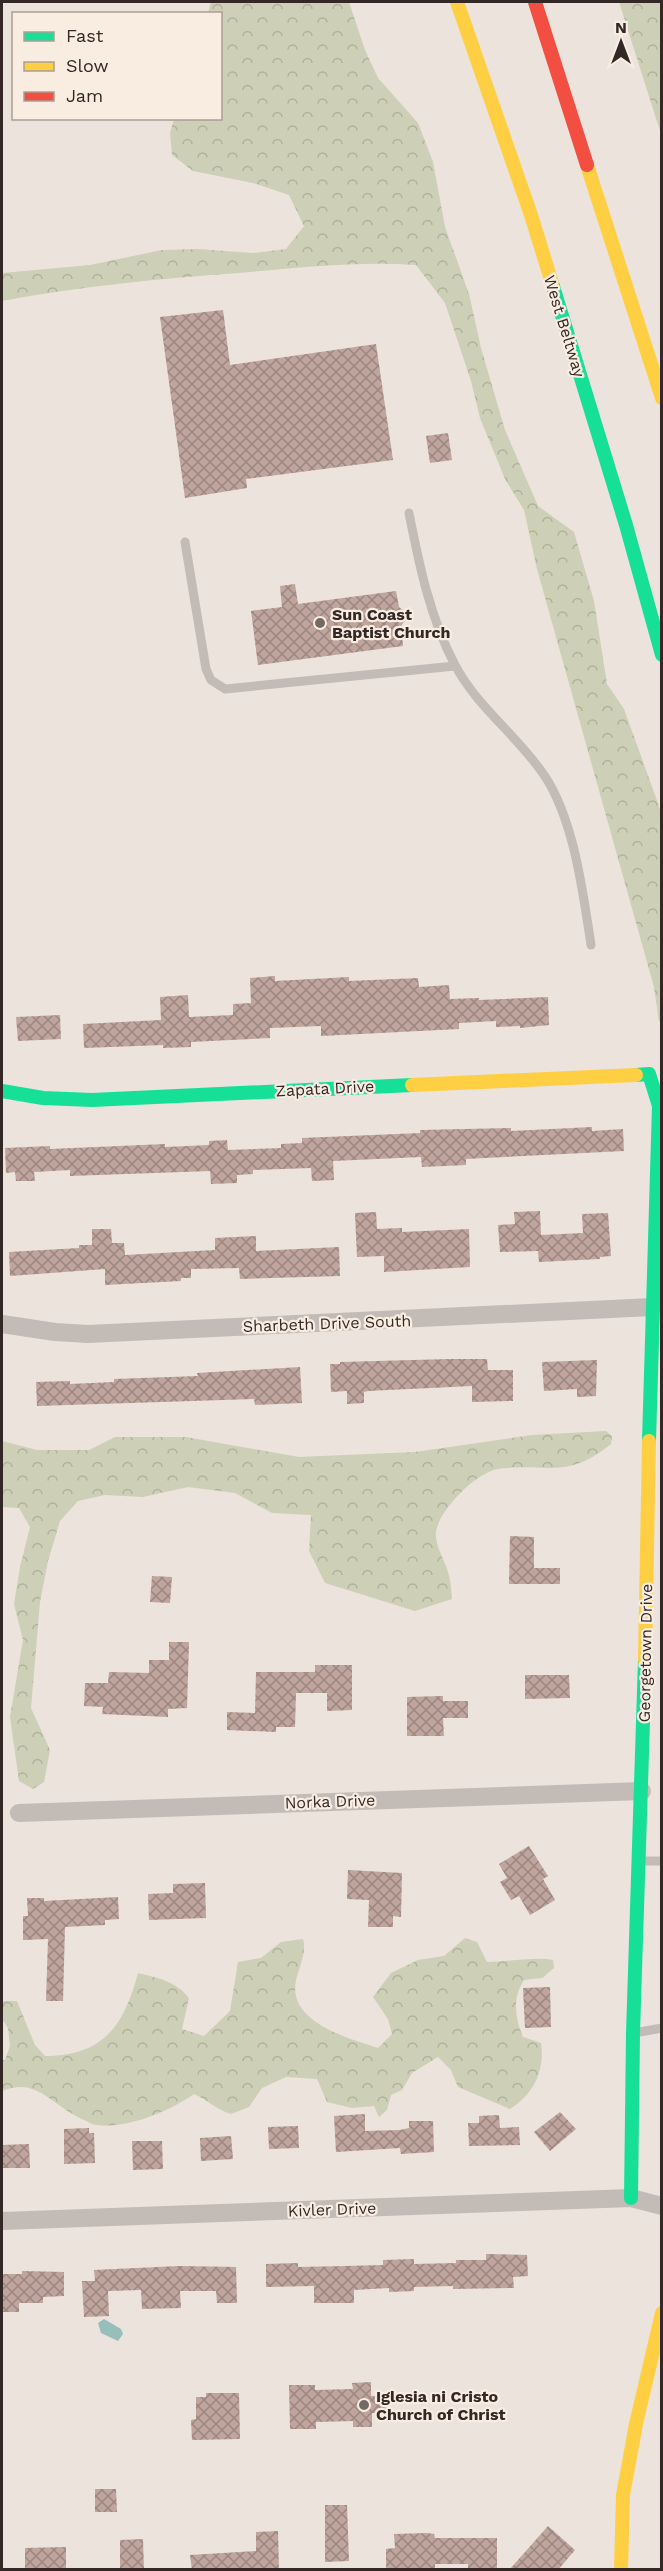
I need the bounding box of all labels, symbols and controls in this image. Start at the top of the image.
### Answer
legend [12,12,222,120]
north arrow [591,12,651,72]
text: N [615,18,627,37]
text: Fast [66,25,104,46]
text: Slow [66,55,109,76]
text: Jam [66,85,103,106]
street label: West Beltway [540,273,589,380]
place label: Sun Coast Baptist Church [332,605,450,642]
marker: Sun Coast Baptist Church [313,616,327,630]
street label: Zapata Drive [275,1076,375,1101]
street label: Sharbeth Drive South [243,1311,412,1336]
street label: Georgetown Drive [635,1584,656,1722]
street label: Norka Drive [284,1790,376,1813]
street label: Kivler Drive [287,2198,377,2221]
place label: Iglesia ni Cristo Church of Christ [376,2387,505,2424]
marker: Iglesia ni Cristo Church of Christ [357,2398,371,2412]

